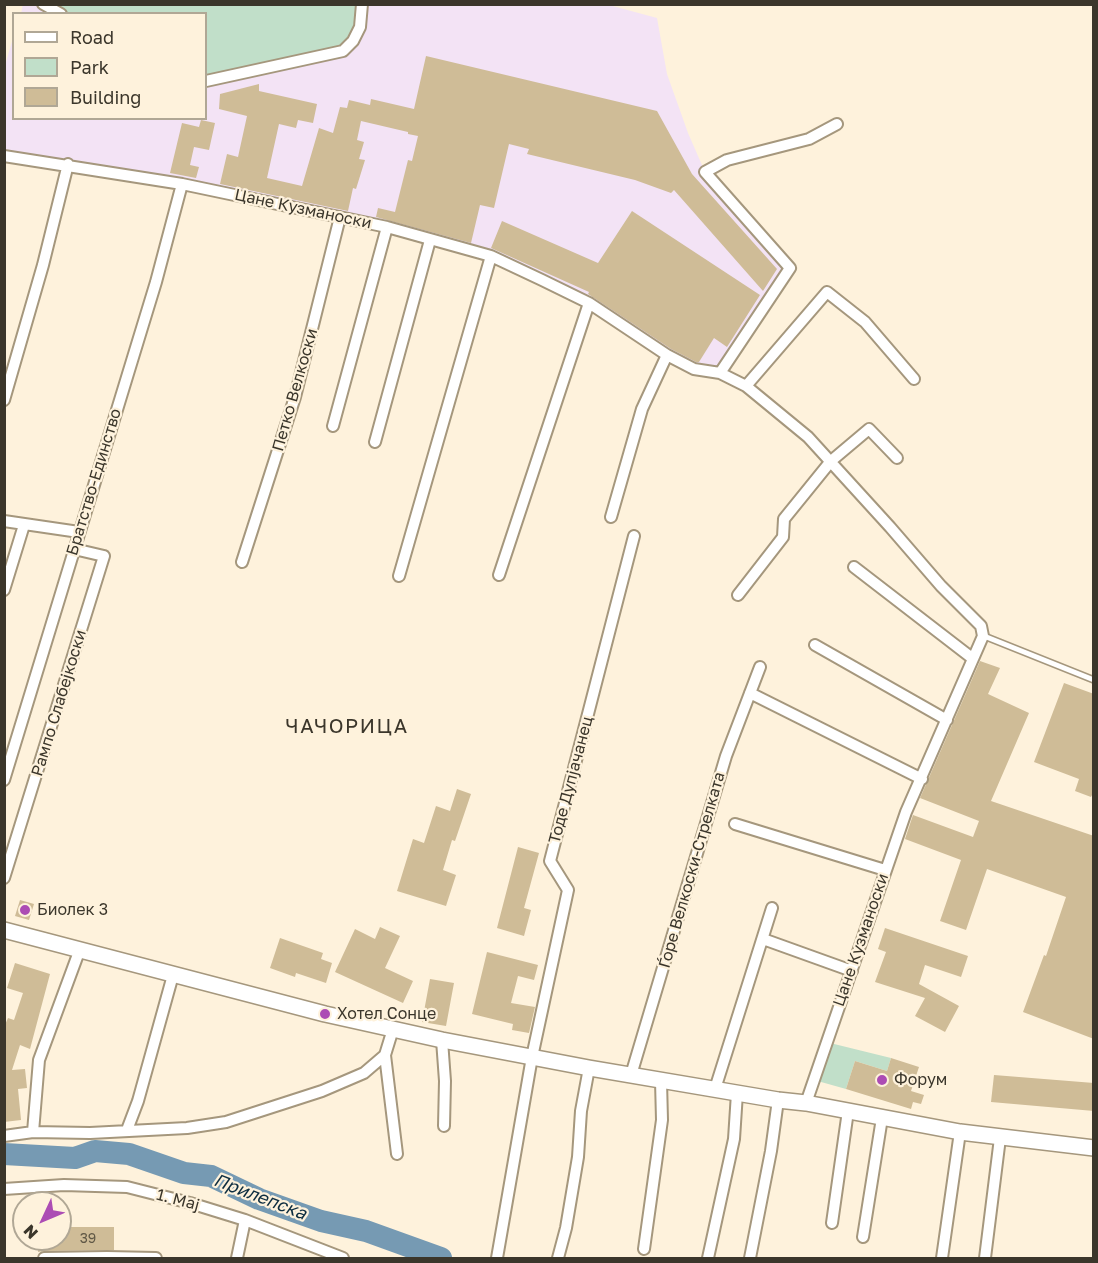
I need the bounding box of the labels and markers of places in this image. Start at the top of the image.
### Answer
place label: Биолек 3 [37,900,108,920]
marker: Биолек 3 [18,903,32,917]
place label: Хотел Сонце [337,1004,436,1024]
marker: Хотел Сонце [318,1007,332,1021]
place label: Форум [894,1070,947,1090]
marker: Форум [875,1073,889,1087]

